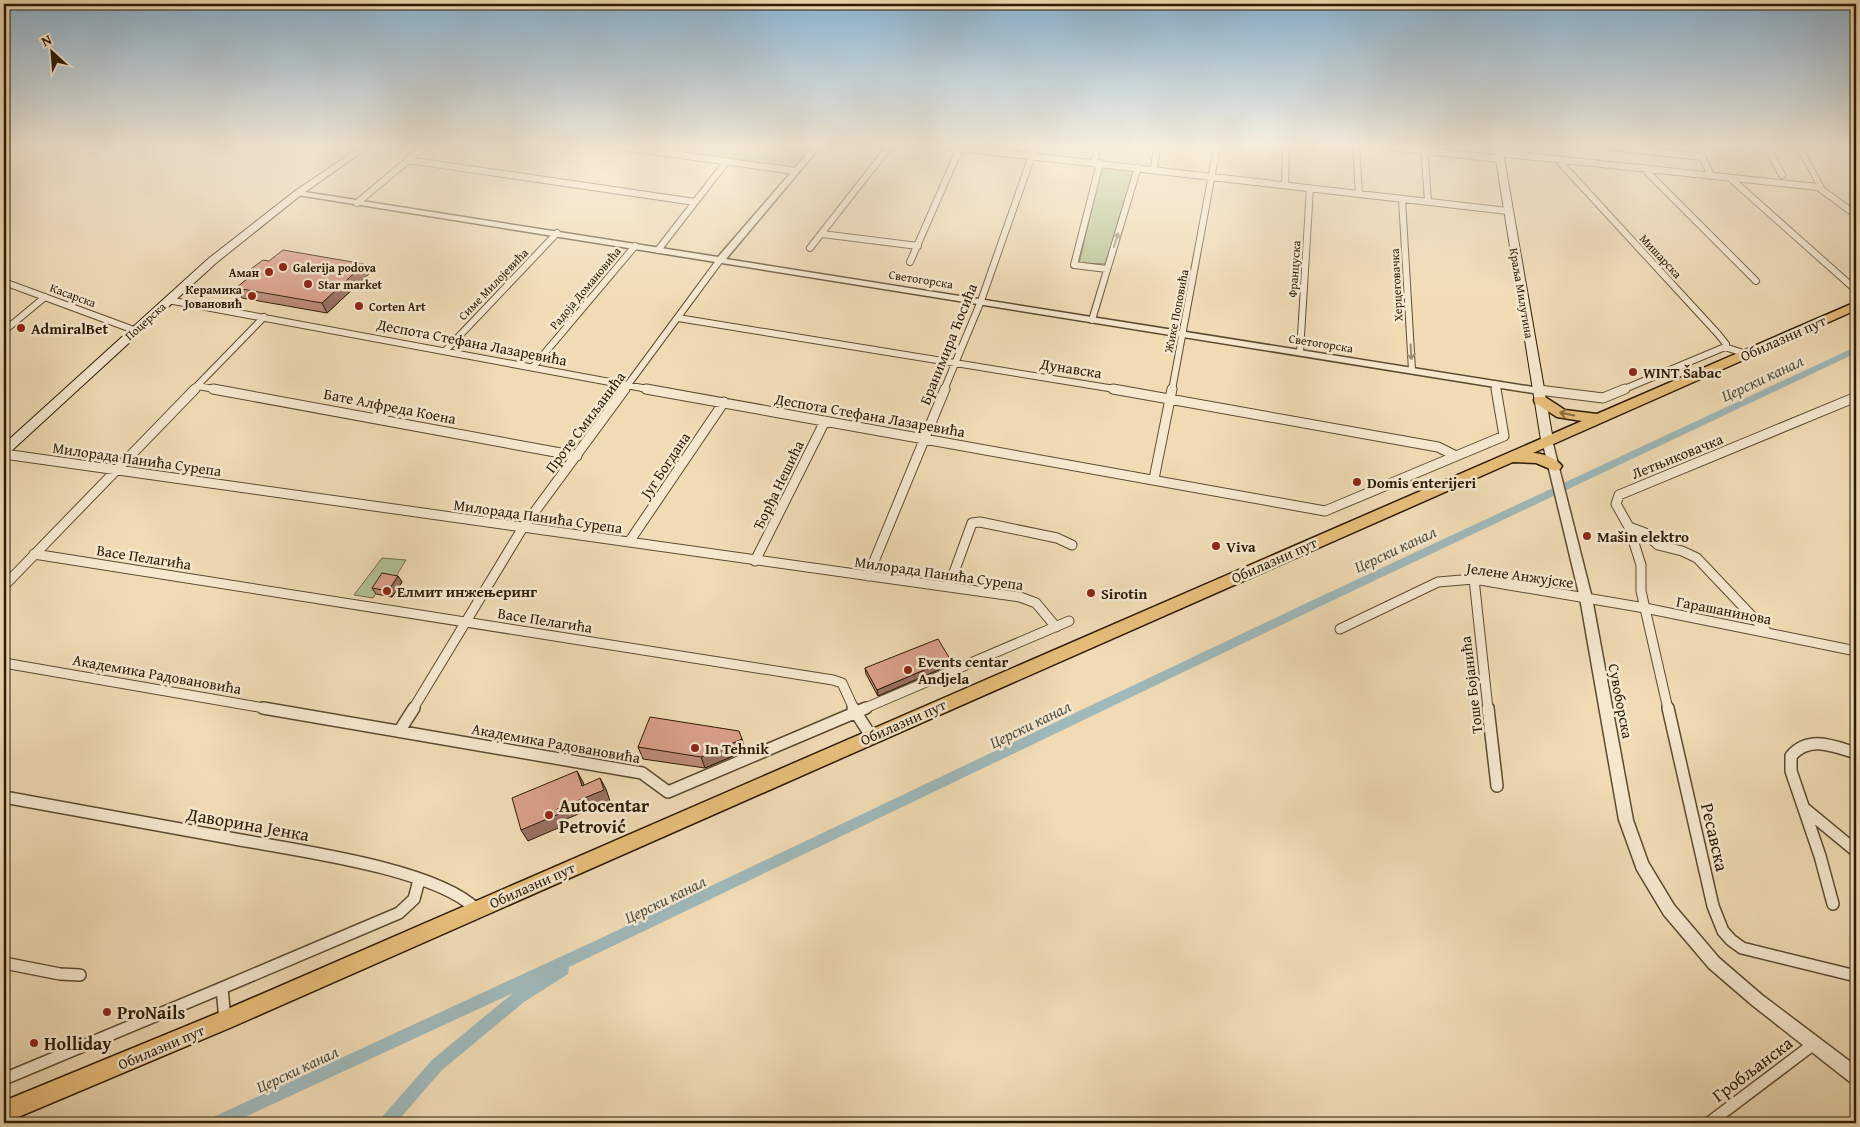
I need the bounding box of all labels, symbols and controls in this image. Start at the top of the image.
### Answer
north arrow [28,28,78,78]
text: N [38,29,55,51]
street label: Мишарска [1636,230,1686,282]
one-way arrow [1111,232,1121,248]
street label: Француска [1284,240,1304,298]
street label: Радоја Домановића [545,243,625,333]
street label: Симе Милојевића [454,244,532,324]
street label: Краља Милутина [1506,246,1538,340]
street label: Херцеговачка [1386,248,1406,322]
place label: Galerija podova [293,259,377,276]
marker: Galerija podova [277,261,289,273]
place label: Аман [229,264,260,281]
marker: Аман [263,266,275,278]
street label: Светогорска [888,266,955,293]
street label: Жике Поповића [1159,268,1192,355]
place label: Star market [318,276,383,293]
marker: Star market [302,278,314,290]
street label: Касарска [48,279,99,311]
street label: Бранимира Ћосића [914,279,982,408]
place label: Керамика Јовановић [182,281,243,312]
marker: Керамика Јовановић [246,290,258,302]
street label: Поцерска [121,298,170,344]
place label: Corten Art [369,298,426,315]
marker: Corten Art [353,300,365,312]
street label: Обилазни пут [1737,309,1830,366]
street label: Деспота Стефана Лазаревића [374,313,570,371]
place label: AdmiralBet [31,318,108,339]
marker: AdmiralBet [15,322,27,334]
street label: Светогорска [1288,330,1355,357]
one-way arrow [1407,344,1416,360]
water label: Церски канал [1717,348,1808,408]
street label: Дунавска [1038,353,1104,383]
place label: WINT Šabac [1643,362,1721,383]
street label: Проте Смиљанића [540,366,631,477]
marker: WINT Šabac [1627,366,1639,378]
street label: Бате Алфреда Коена [322,383,459,429]
street label: Деспота Стефана Лазаревића [772,388,968,442]
one-way arrow [1559,409,1575,418]
street label: Југ Богдана [634,427,695,504]
street label: Летњиковачка [1628,428,1727,484]
street label: Ђорђа Нешића [747,436,809,533]
street label: Милорада Панића Сурепа [51,437,224,481]
place label: Domis enterijeri [1367,472,1477,493]
marker: Domis enterijeri [1351,476,1363,488]
street label: Милорада Панића Сурепа [452,494,625,538]
water label: Церски канал [1350,519,1441,579]
place label: Mašin elektro [1597,526,1689,547]
marker: Mašin elektro [1581,530,1593,542]
street label: Обилазни пут [1228,531,1321,588]
place label: Viva [1226,536,1256,557]
street label: Васе Пелагића [95,539,194,575]
marker: Viva [1210,540,1222,552]
street label: Милорада Панића Сурепа [853,551,1026,595]
street label: Јелене Анжујске [1463,557,1575,593]
place label: Елмит инжењеринг [397,581,537,602]
place label: Sirotin [1101,583,1148,604]
marker: Елмит инжењеринг [381,585,393,597]
marker: Sirotin [1085,587,1097,599]
street label: Гарашанинова [1675,590,1774,630]
street label: Васе Пелагића [496,602,595,638]
street label: Тоше Бојанића [1454,634,1487,735]
street label: Академика Радовановића [71,649,244,699]
place label: Events centar Andjela [918,651,1009,689]
street label: Сувоборска [1603,662,1639,741]
marker: Events centar Andjela [902,664,914,676]
street label: Обилазни пут [857,693,950,750]
water label: Церски канал [985,694,1076,754]
street label: Академика Радовановића [470,718,643,768]
place label: In Tehnik [705,738,769,759]
marker: In Tehnik [689,742,701,754]
place label: Autocentar Petrović [559,792,650,840]
street label: Даворина Јенка [184,800,312,848]
street label: Ресавска [1694,800,1736,874]
marker: Autocentar Petrović [543,809,555,821]
street label: Обилазни пут [486,856,579,913]
water label: Церски канал [620,869,711,929]
place label: ProNails [117,999,185,1026]
marker: ProNails [101,1006,113,1018]
street label: Обилазни пут [115,1019,208,1075]
street label: Гробљанска [1706,1029,1798,1108]
place label: Holliday [44,1030,112,1057]
marker: Holliday [28,1037,40,1049]
water label: Церски канал [252,1039,343,1099]

